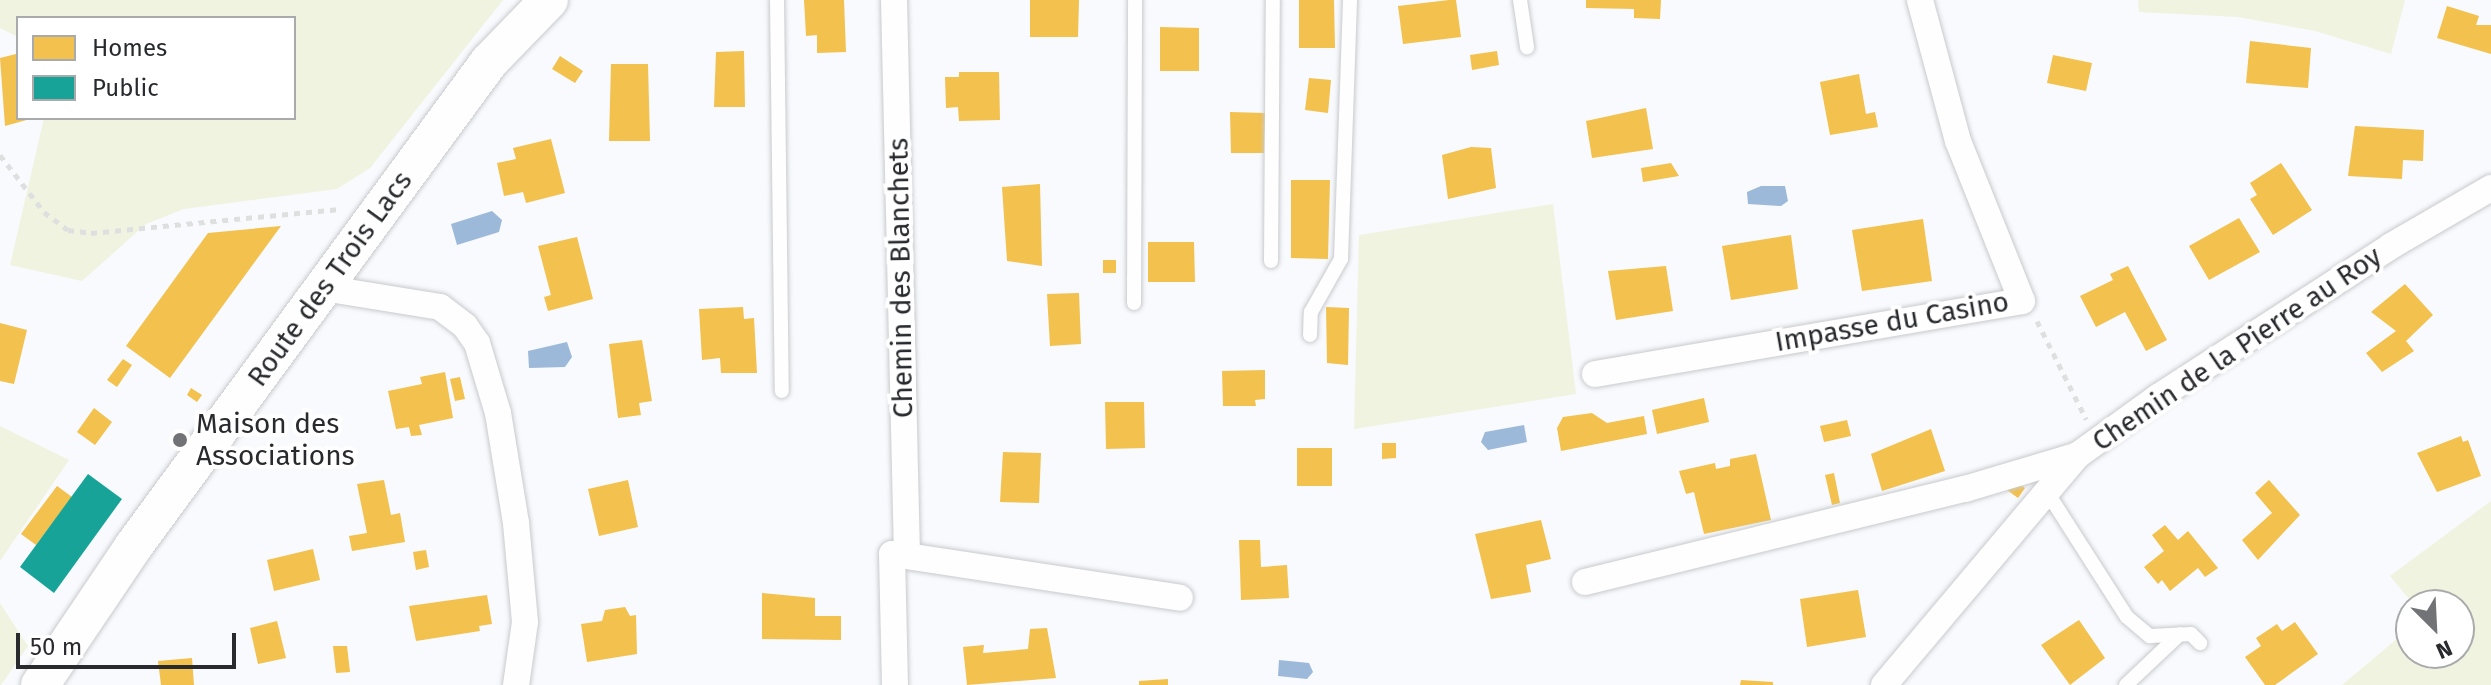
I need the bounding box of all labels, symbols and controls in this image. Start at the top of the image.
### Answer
legend [16,16,296,120]
text: Homes [92,34,167,62]
text: Public [92,74,159,102]
street label: Chemin des Blanchets [882,138,920,418]
street label: Route des Trois Lacs [241,165,419,393]
street label: Chemin de la Pierre au Roy [2086,240,2388,458]
street label: Impasse du Casino [1773,285,2011,359]
place label: Maison des Associations [196,407,355,473]
marker: Maison des Associations [171,431,189,449]
north arrow [2395,589,2475,669]
scale bar [20,617,240,667]
text: 50 m [30,633,82,661]
text: N [2432,634,2456,665]

